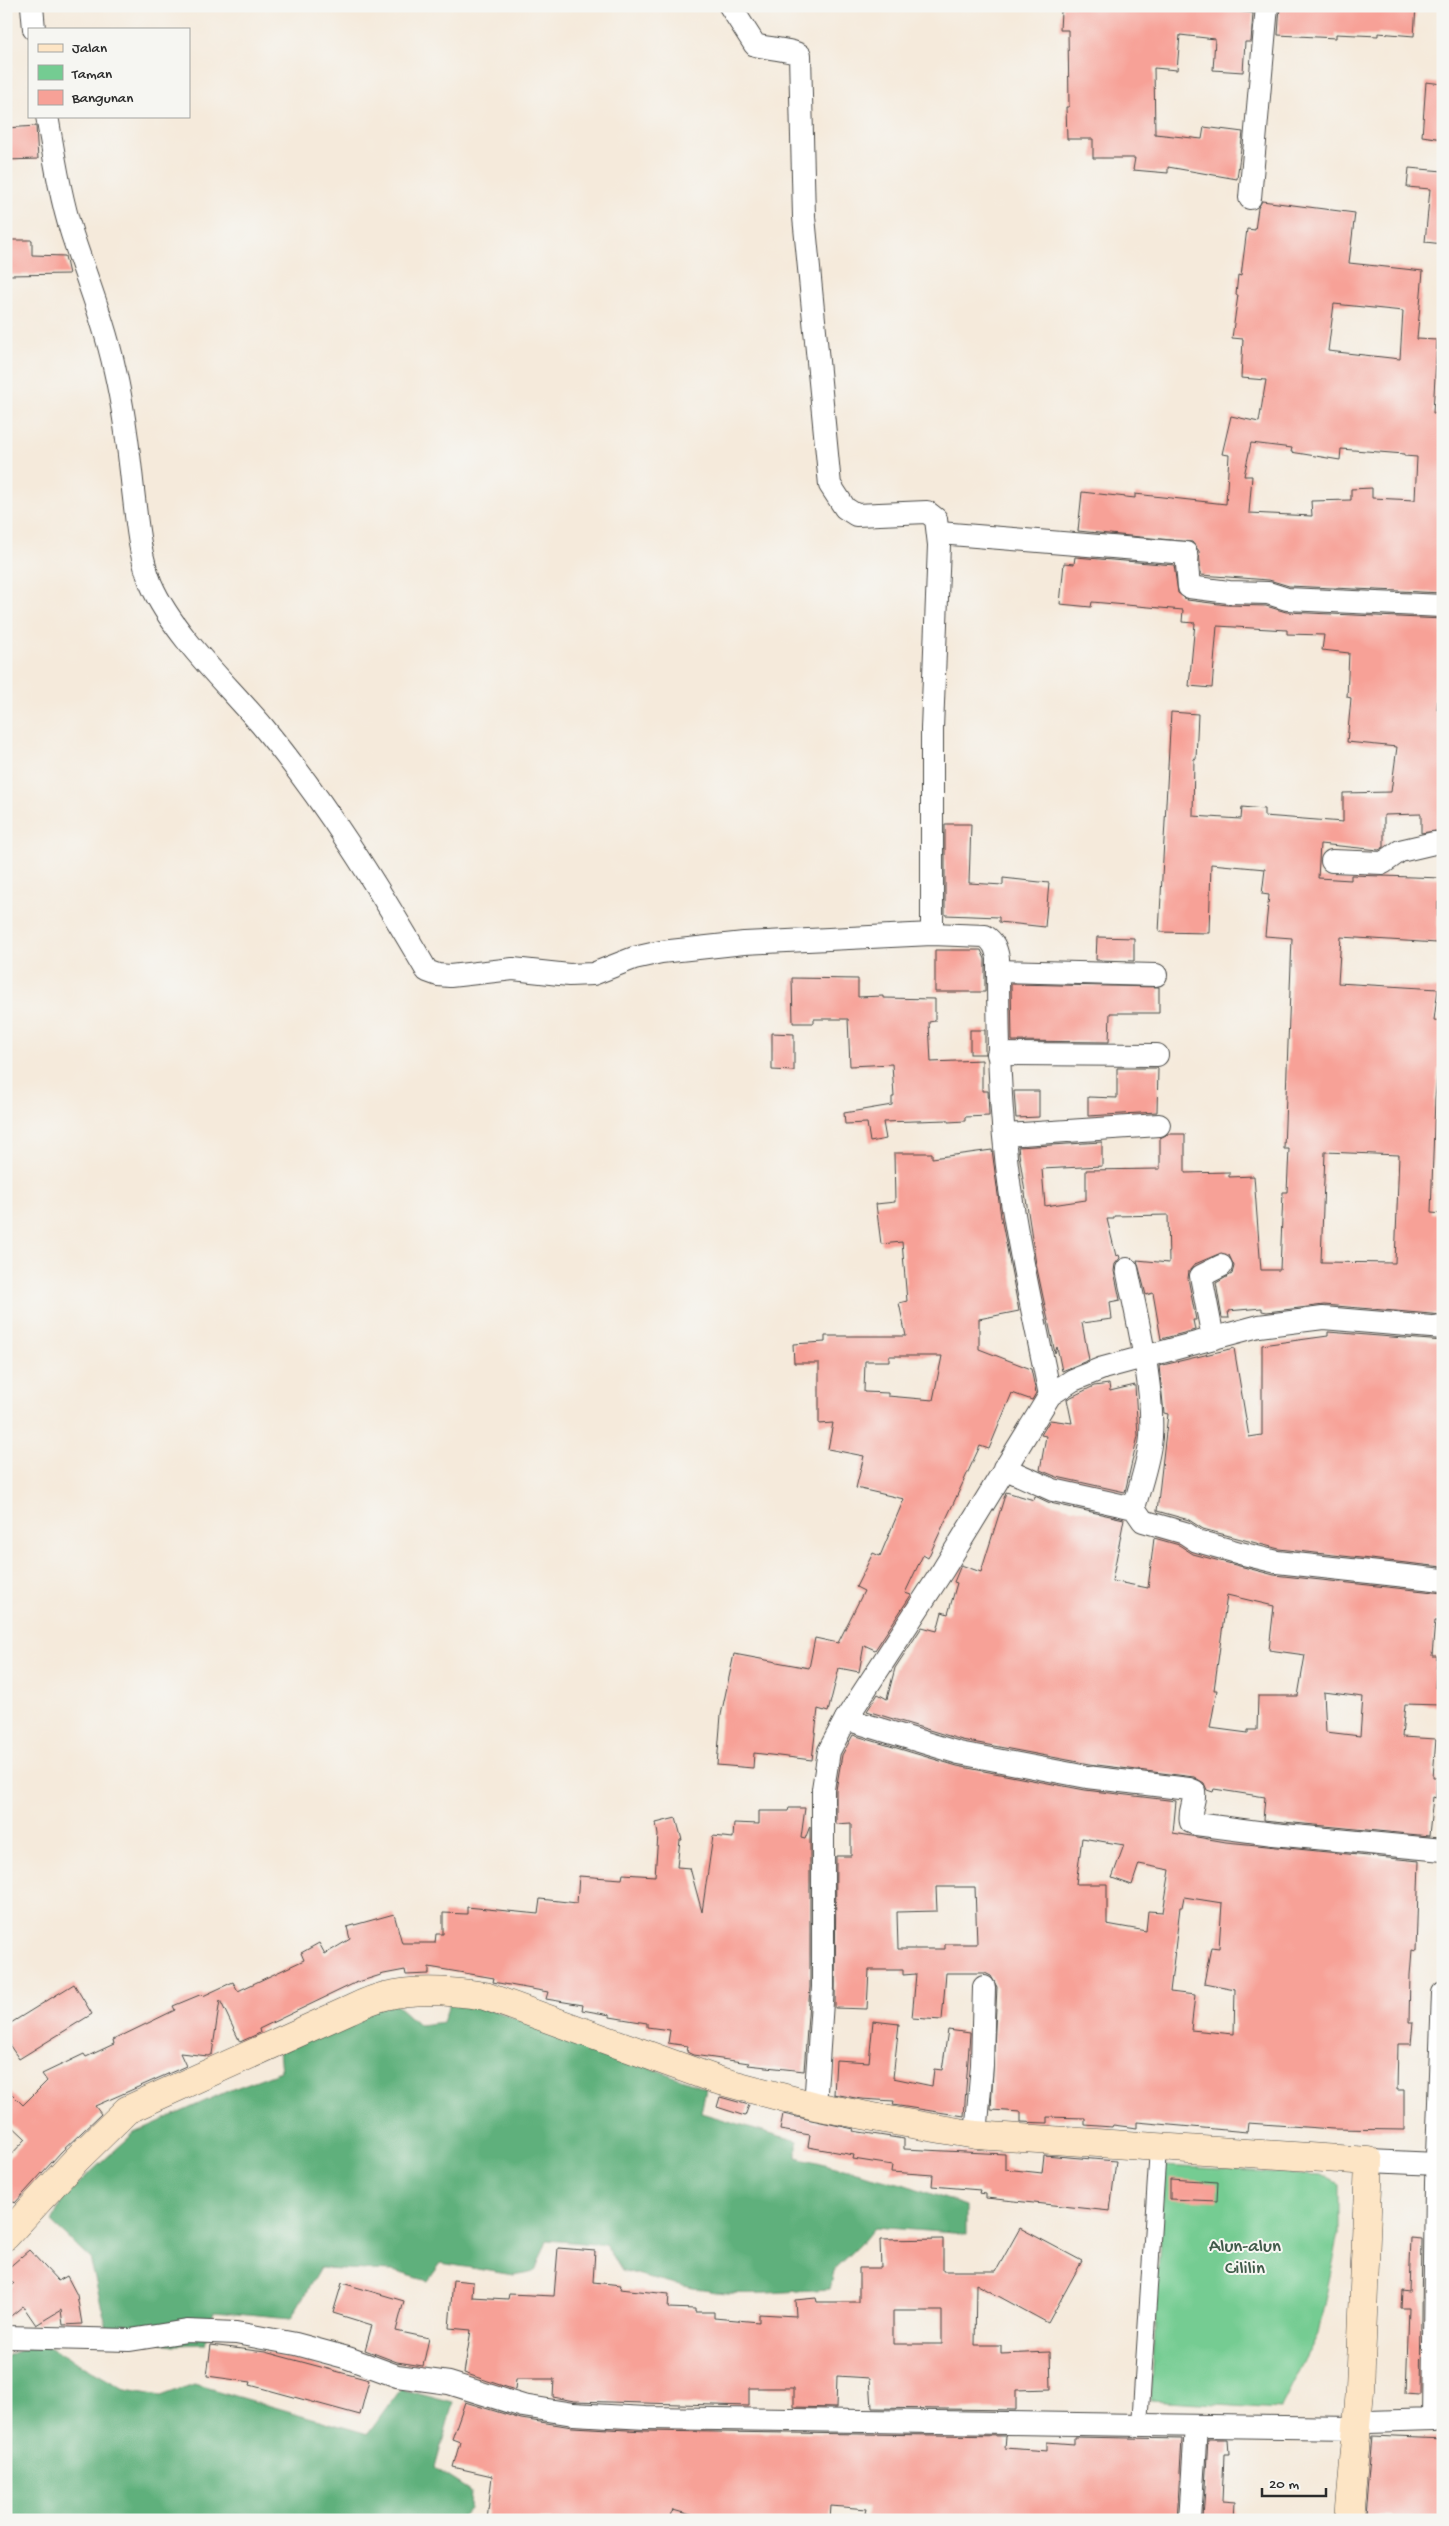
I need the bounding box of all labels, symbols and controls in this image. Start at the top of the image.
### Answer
legend [28,28,190,118]
text: Jalan [72,40,107,58]
text: Taman [71,66,112,84]
text: Bangunan [71,90,133,108]
park label: Alun-alun Cililin [1209,2236,1281,2281]
scale bar [1262,2466,1325,2498]
text: 20 m [1269,2476,1299,2494]

